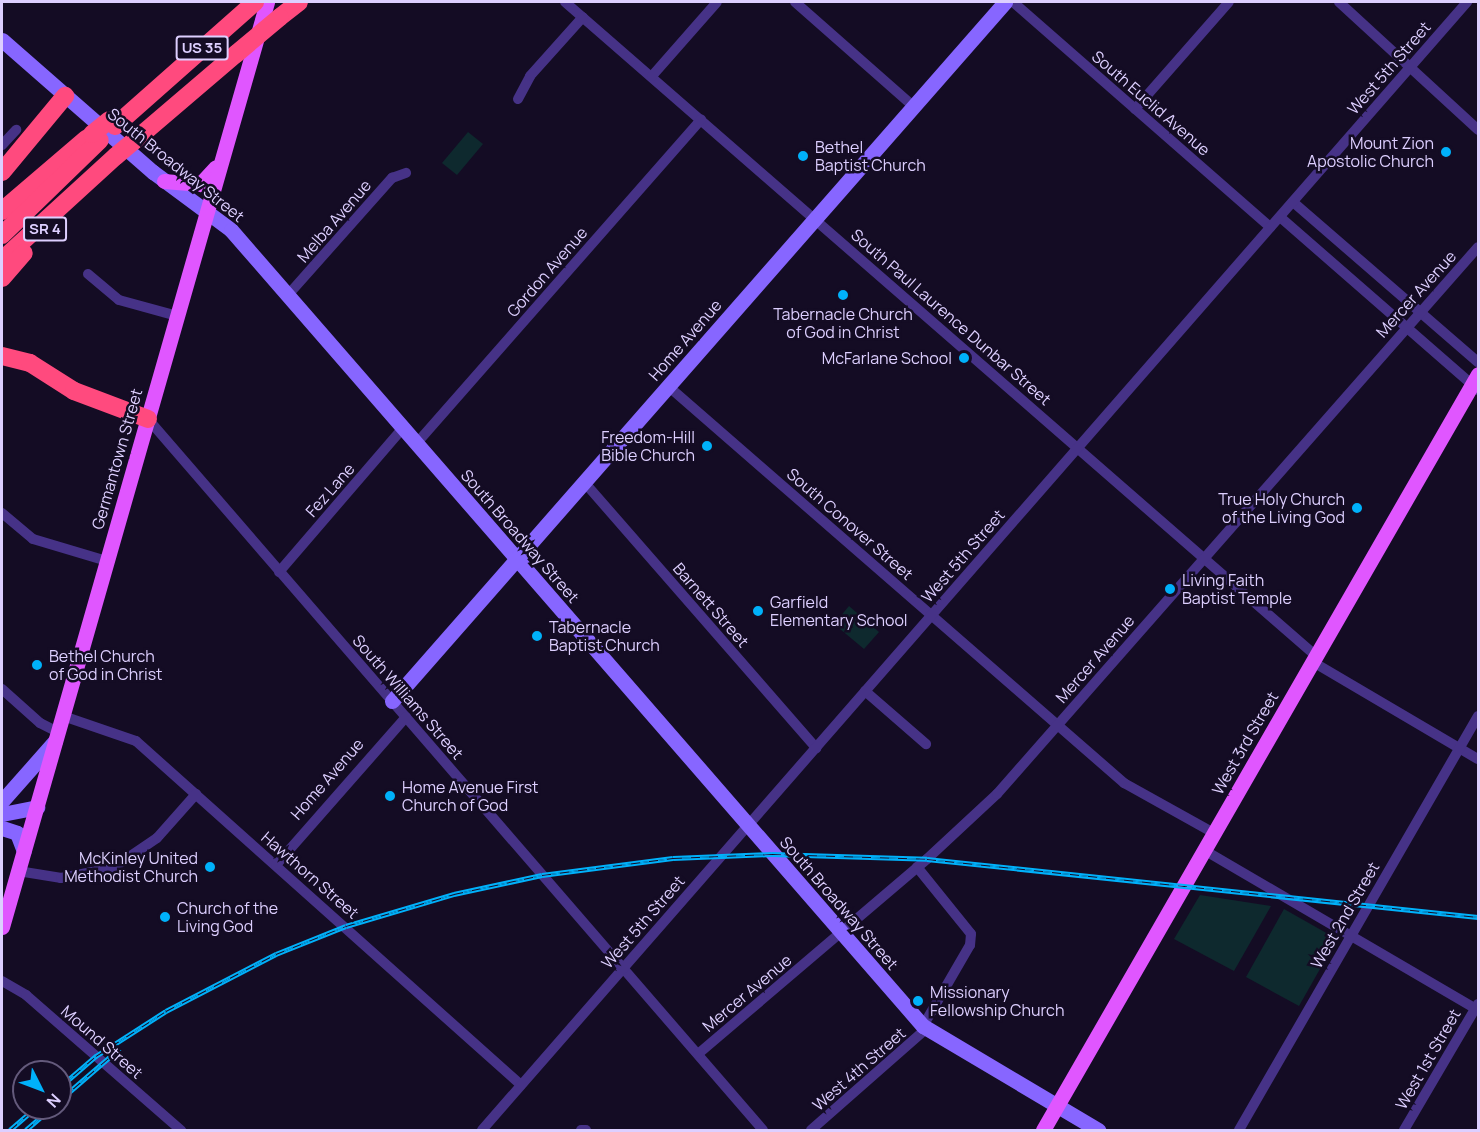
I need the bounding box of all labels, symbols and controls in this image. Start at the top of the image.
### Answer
street label: West 5th Street [1343,18,1435,118]
road number: US 35 [175,36,229,60]
street label: South Euclid Avenue [1088,47,1214,159]
street label: South Broadway Street [104,104,248,226]
place label: Mount Zion Apostolic Church [1307,133,1434,171]
place label: Bethel Baptist Church [815,137,926,175]
marker: Mount Zion Apostolic Church [1439,145,1453,159]
marker: Bethel Baptist Church [796,149,810,163]
street label: Melba Avenue [293,176,375,266]
road number: SR 4 [22,217,68,241]
street label: Gordon Avenue [503,223,591,321]
street label: South Paul Laurence Dunbar Street [847,225,1055,409]
street label: Mercer Avenue [1372,247,1460,341]
marker: Tabernacle Church of God in Christ [836,288,850,302]
street label: Home Avenue [645,295,725,385]
place label: Tabernacle Church of God in Christ [773,304,913,342]
place label: McFarlane School [822,348,952,368]
marker: McFarlane School [957,351,971,365]
street label: Germantown Street [88,386,146,532]
place label: Freedom-Hill Bible Church [601,427,695,465]
marker: Freedom-Hill Bible Church [700,439,714,453]
street label: Fez Lane [302,459,358,521]
street label: South Conover Street [783,464,917,584]
street label: South Broadway Street [457,466,583,606]
place label: True Holy Church of the Living God [1218,489,1345,527]
marker: True Holy Church of the Living God [1350,501,1364,515]
street label: West 5th Street [917,506,1009,606]
street label: Barnett Street [669,559,753,651]
place label: Living Faith Baptist Temple [1182,570,1292,608]
marker: Living Faith Baptist Temple [1163,582,1177,596]
place label: Garfield Elementary School [770,592,908,630]
marker: Garfield Elementary School [751,604,765,618]
street label: Mercer Avenue [1052,611,1138,707]
place label: Tabernacle Baptist Church [549,617,660,655]
marker: Tabernacle Baptist Church [530,629,544,643]
street label: South Williams Street [349,631,467,763]
place label: Bethel Church of God in Christ [49,646,162,684]
marker: Bethel Church of God in Christ [30,658,44,672]
street label: West 3rd Street [1208,688,1282,798]
street label: Home Avenue [287,734,367,824]
place label: Home Avenue First Church of God [402,777,539,815]
marker: Home Avenue First Church of God [383,789,397,803]
street label: Hawthorn Street [257,828,363,922]
street label: South Broadway Street [776,833,902,973]
place label: McKinley United Methodist Church [64,848,198,886]
street label: West 2nd Street [1307,858,1383,972]
marker: McKinley United Methodist Church [203,860,217,874]
street label: West 5th Street [597,872,689,972]
place label: Church of the Living God [177,898,278,936]
marker: Church of the Living God [158,910,172,924]
street label: Mercer Avenue [699,950,795,1036]
place label: Missionary Fellowship Church [930,982,1064,1020]
marker: Missionary Fellowship Church [911,994,925,1008]
street label: Mound Street [57,1001,147,1083]
street label: West 1st Street [1392,1005,1464,1113]
street label: West 4th Street [809,1023,909,1115]
north arrow [12,1060,72,1120]
text: N [42,1089,66,1112]

